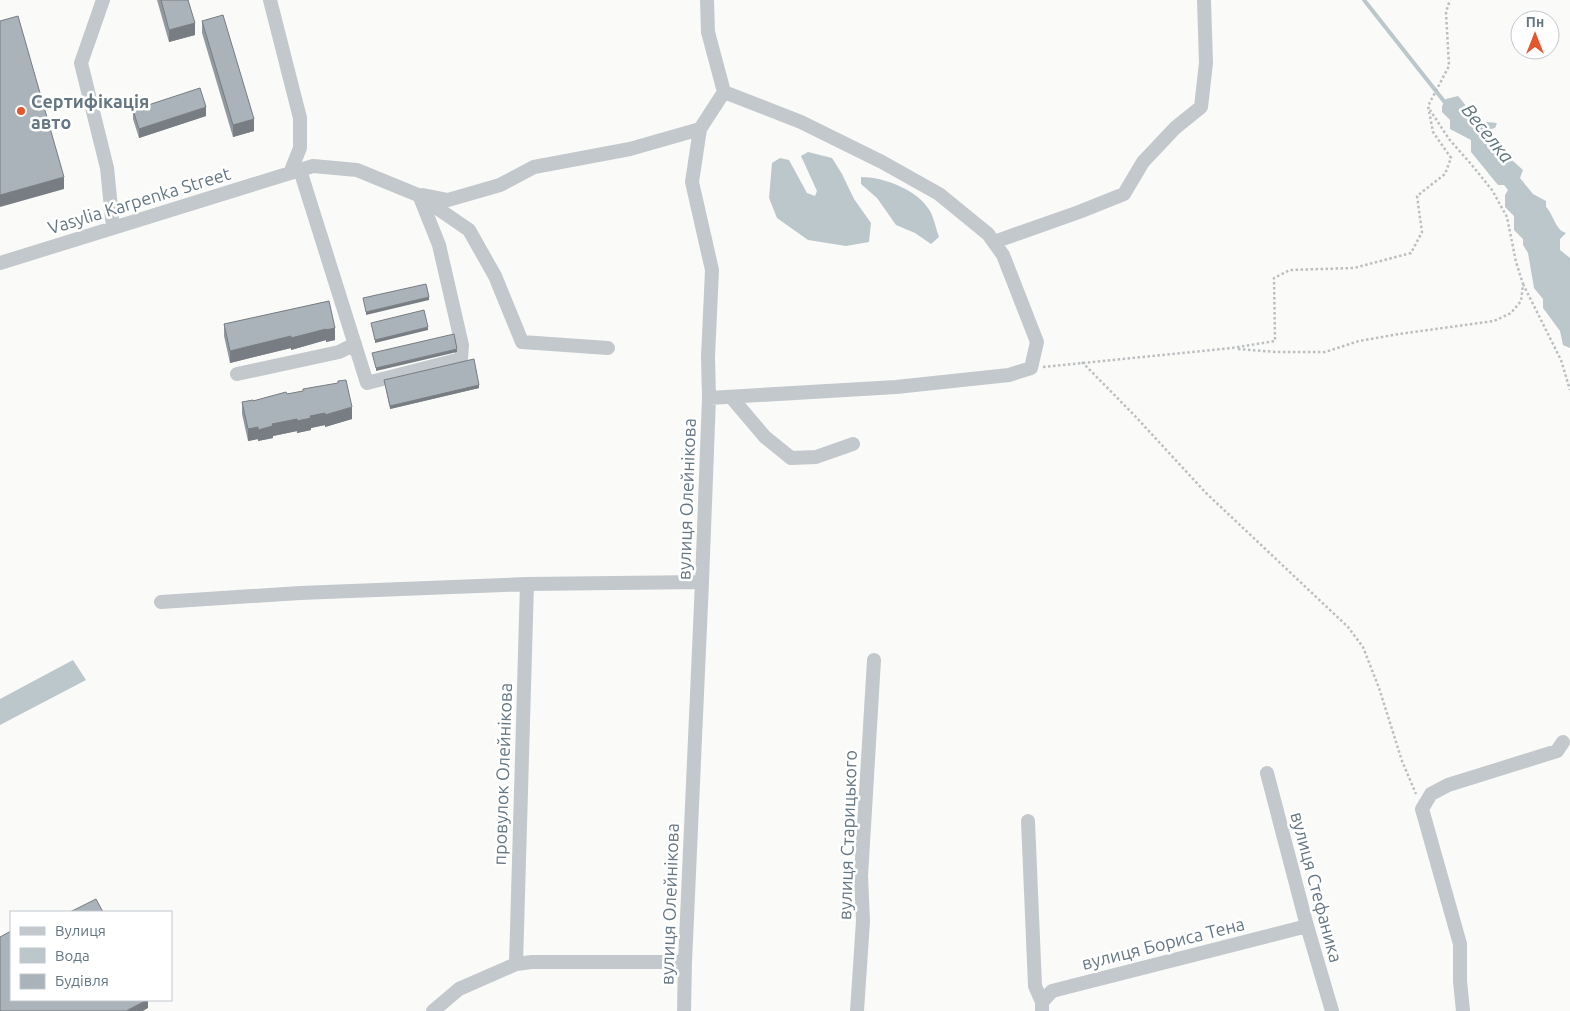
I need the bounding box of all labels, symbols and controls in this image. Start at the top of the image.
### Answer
north arrow [1510,10,1560,60]
text: Пн [1526,14,1544,30]
place label: Сертифікація авто [31,91,149,132]
water label: Веселка [1458,99,1518,167]
marker: Сертифікація авто [15,105,27,117]
street label: Vasylia Karpenka Street [45,163,233,237]
street label: вулиця Олейнікова [673,418,699,580]
street label: провулок Олейнікова [489,682,515,866]
street label: вулиця Старицького [834,750,860,920]
street label: вулиця Стефаника [1287,810,1347,964]
street label: вулиця Олейнікова [656,823,682,985]
legend [10,911,172,1001]
street label: вулиця Бориса Тена [1079,913,1247,973]
text: Вулиця [55,922,106,939]
text: Вода [55,947,90,964]
text: Будівля [55,972,109,989]

